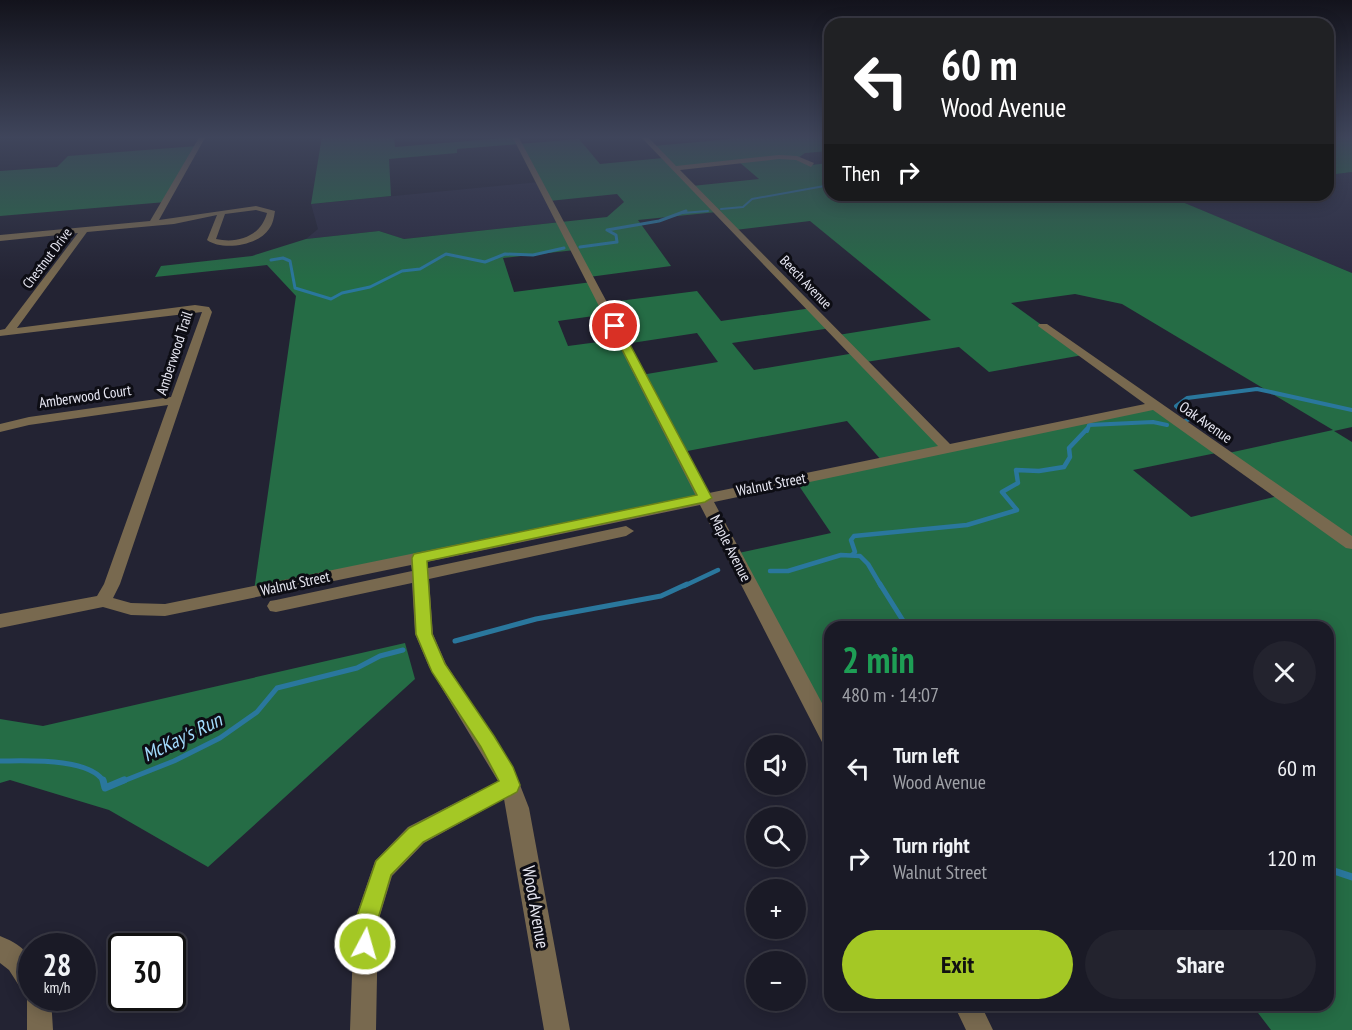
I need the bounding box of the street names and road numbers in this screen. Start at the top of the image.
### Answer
street label: Chestnut Drive [18,224,76,292]
street label: Beech Avenue [776,252,836,313]
street label: Amberwood Trail [152,308,197,397]
street label: Amberwood Court [38,380,132,412]
street label: Oak Avenue [1176,397,1236,447]
street label: Walnut Street [735,468,807,500]
street label: Maple Avenue [706,511,756,585]
street label: Walnut Street [259,566,331,600]
street label: Wood Avenue [517,864,555,950]

